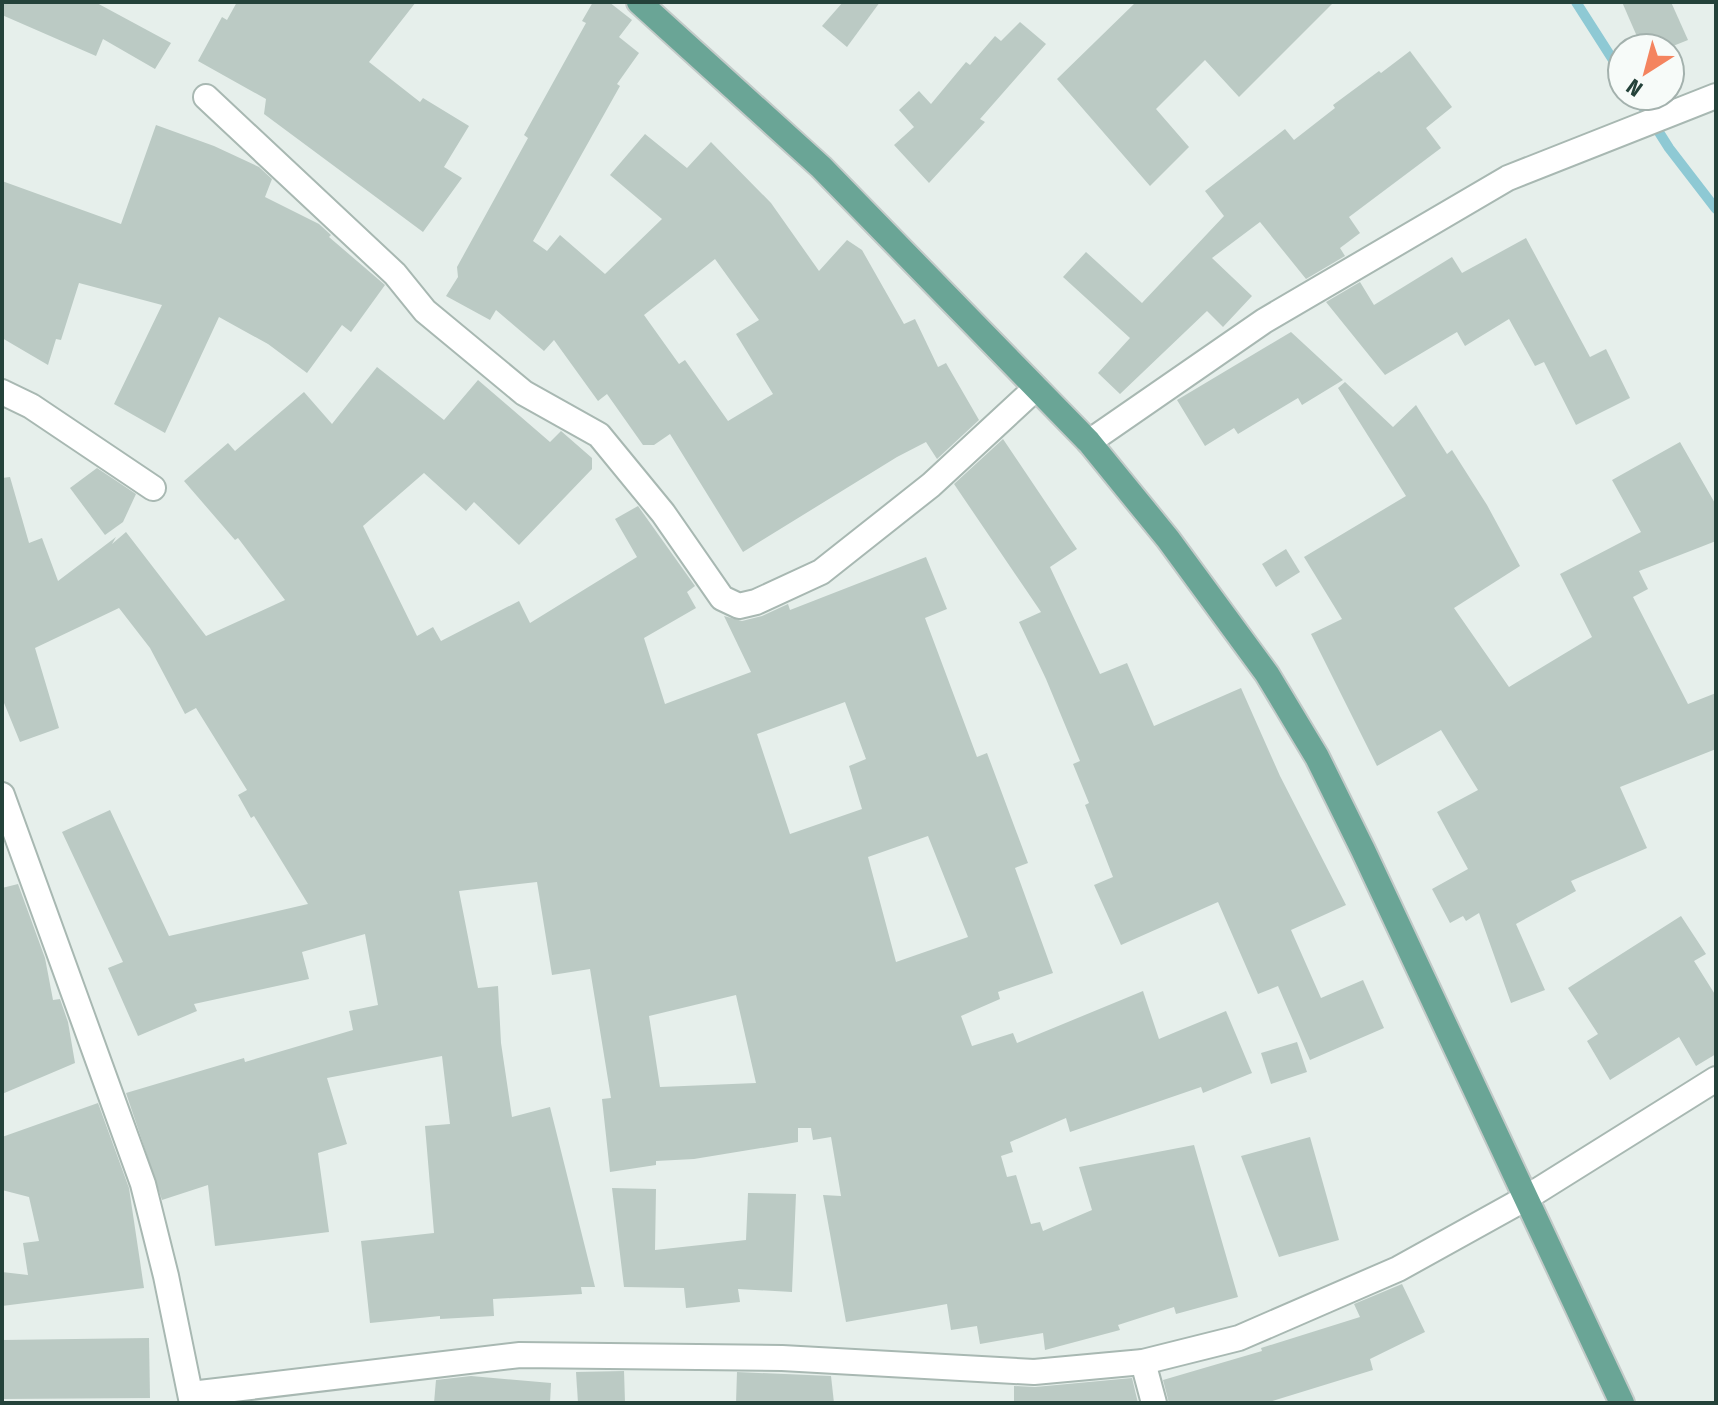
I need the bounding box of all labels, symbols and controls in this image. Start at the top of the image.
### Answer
north arrow [1606,32,1686,112]
text: N [1621,73,1648,103]

